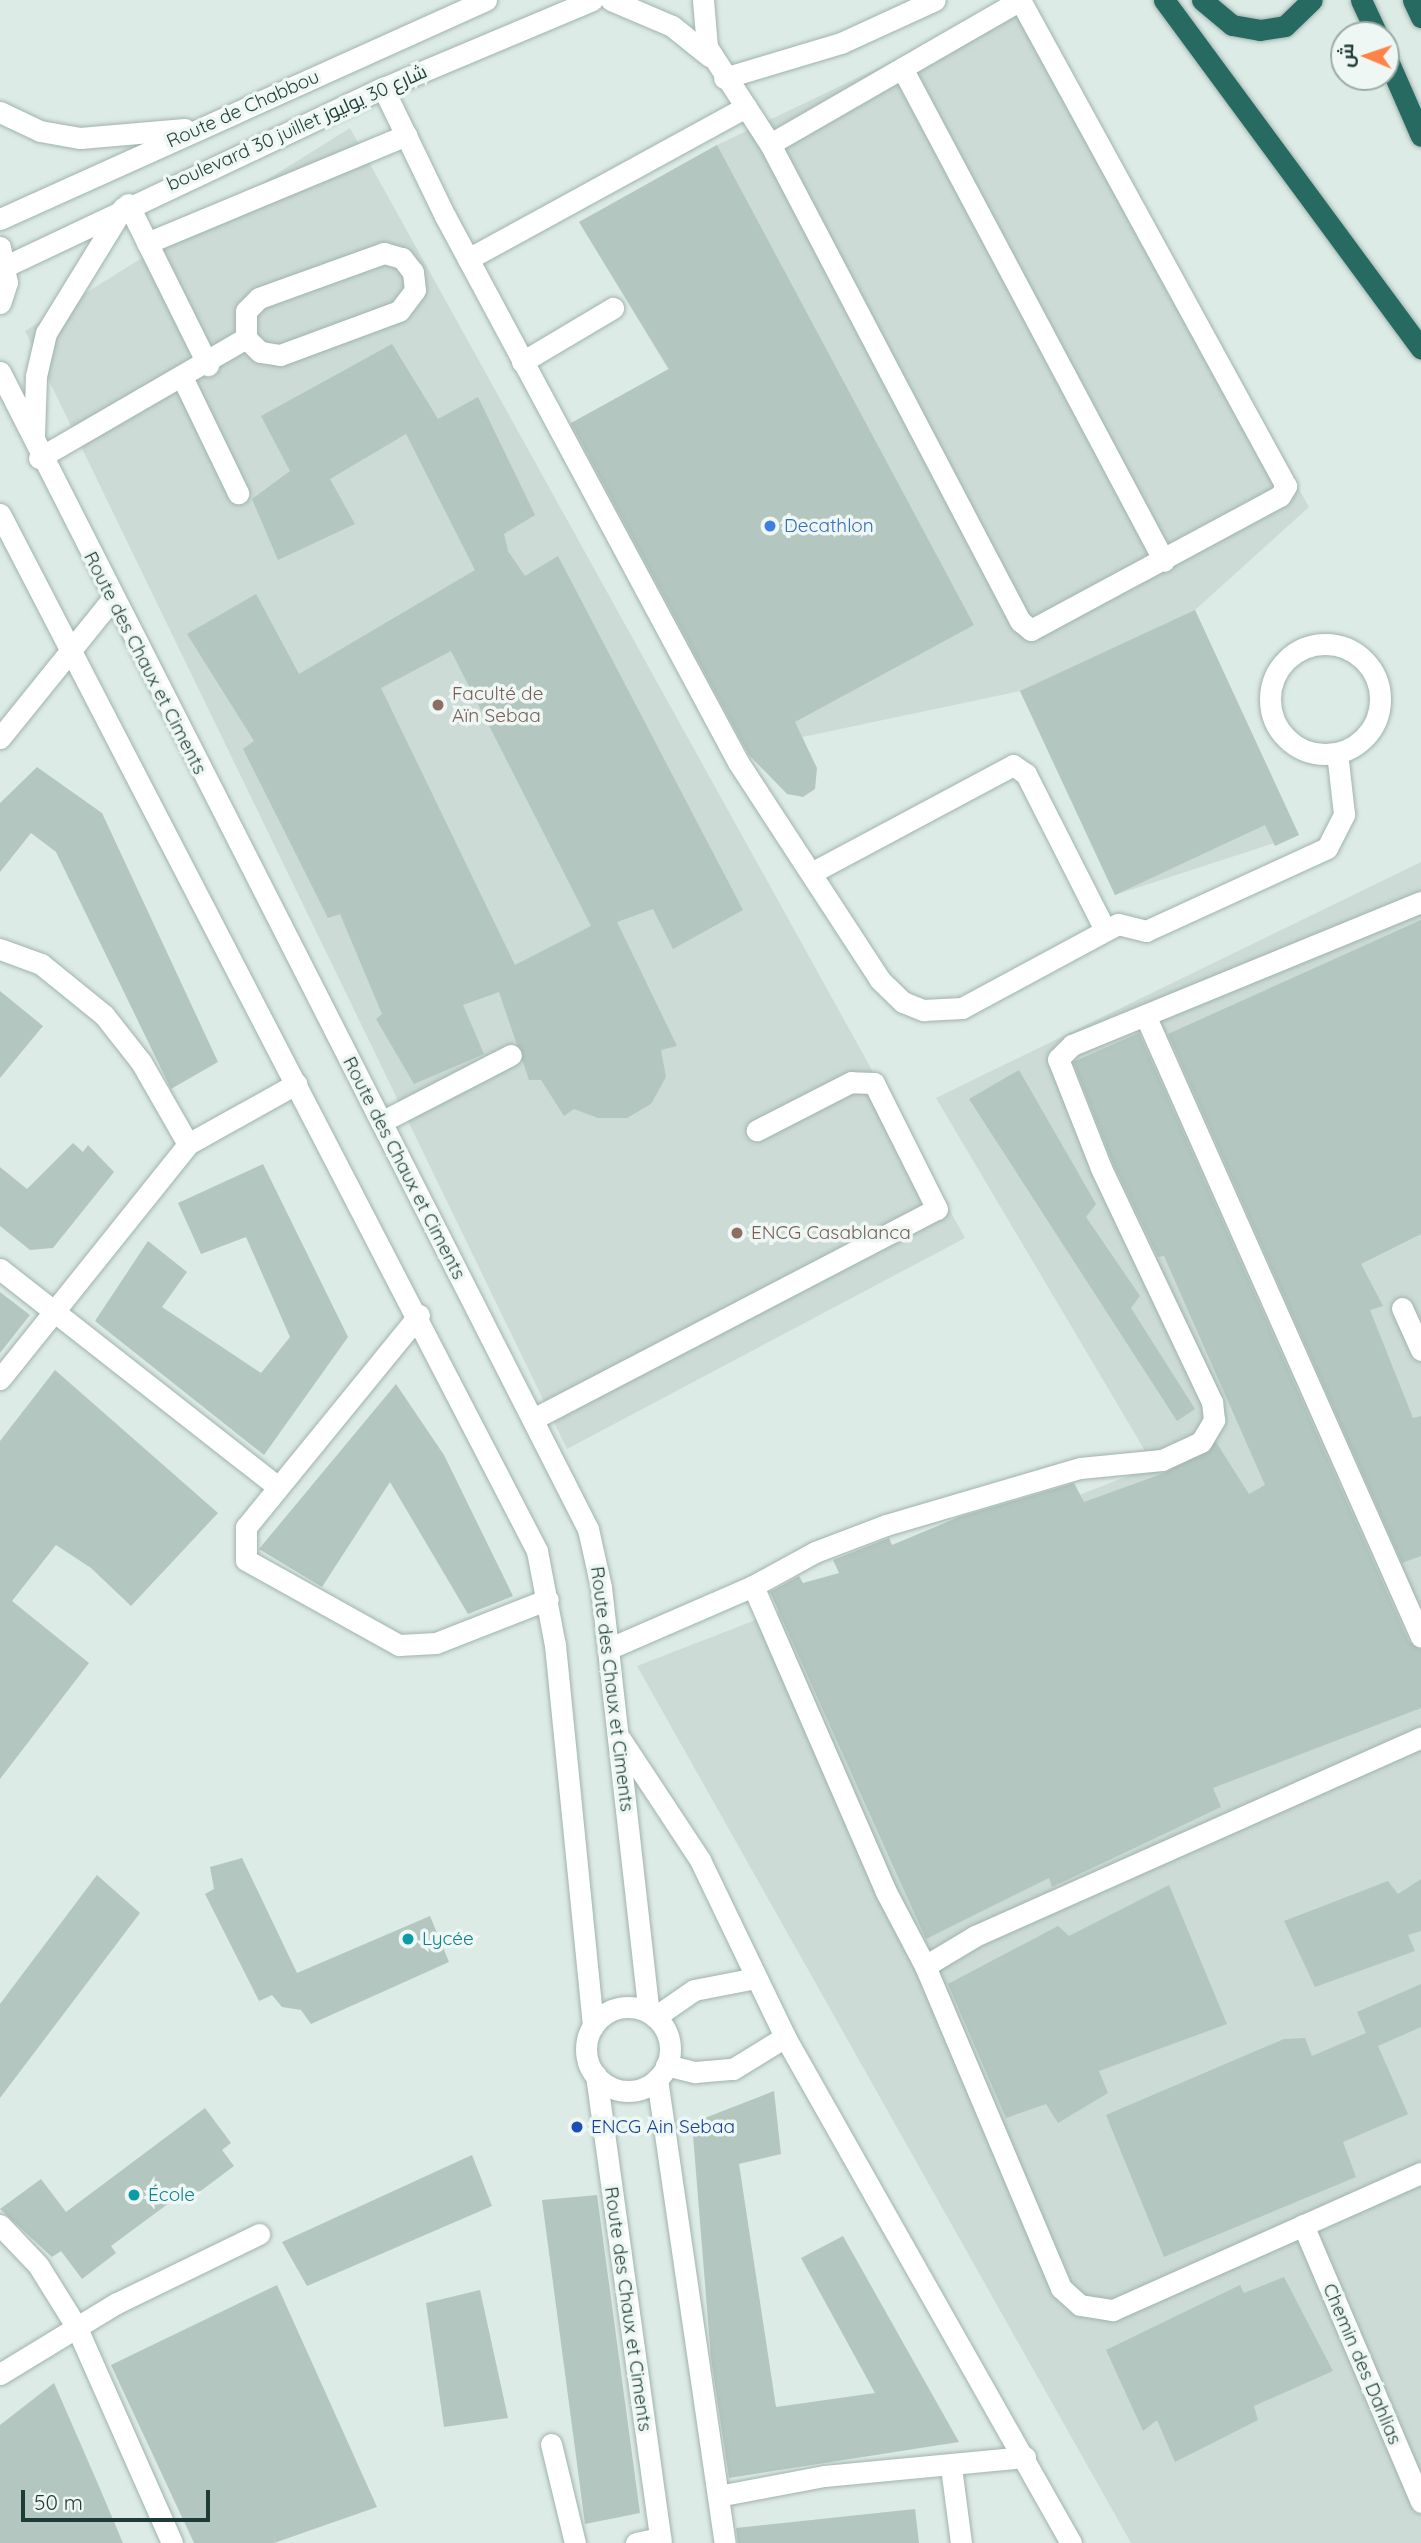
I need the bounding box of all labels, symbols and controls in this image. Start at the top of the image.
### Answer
north arrow [1330,21,1400,91]
text: ش [1334,43,1358,68]
street label: boulevard 30 juillet شارع 30 يوليوز [163,60,431,196]
street label: Route de Chabbou [163,65,323,153]
place label: Decathlon [784,515,874,537]
marker: Decathlon [762,518,778,534]
street label: Route des Chaux et Ciments [79,548,211,778]
place label: Faculté de Aïn Sebaa [452,683,543,727]
marker: Faculté de Aïn Sebaa [430,697,446,713]
street label: Route des Chaux et Ciments [338,1053,470,1283]
place label: ENCG Casablanca [751,1222,911,1244]
marker: ENCG Casablanca [729,1225,745,1241]
street label: Route des Chaux et Ciments [586,1565,638,1813]
place label: Lycée [422,1928,474,1950]
marker: Lycée [400,1931,416,1947]
place label: ENCG Ain Sebaa [591,2116,735,2138]
marker: ENCG Ain Sebaa [569,2119,585,2135]
place label: École [148,2184,195,2206]
street label: Route des Chaux et Ciments [600,2185,656,2433]
marker: École [126,2187,142,2203]
street label: Chemin des Dahlias [1318,2280,1406,2448]
scale bar [24,2476,214,2520]
text: 50 m [34,2489,83,2515]

